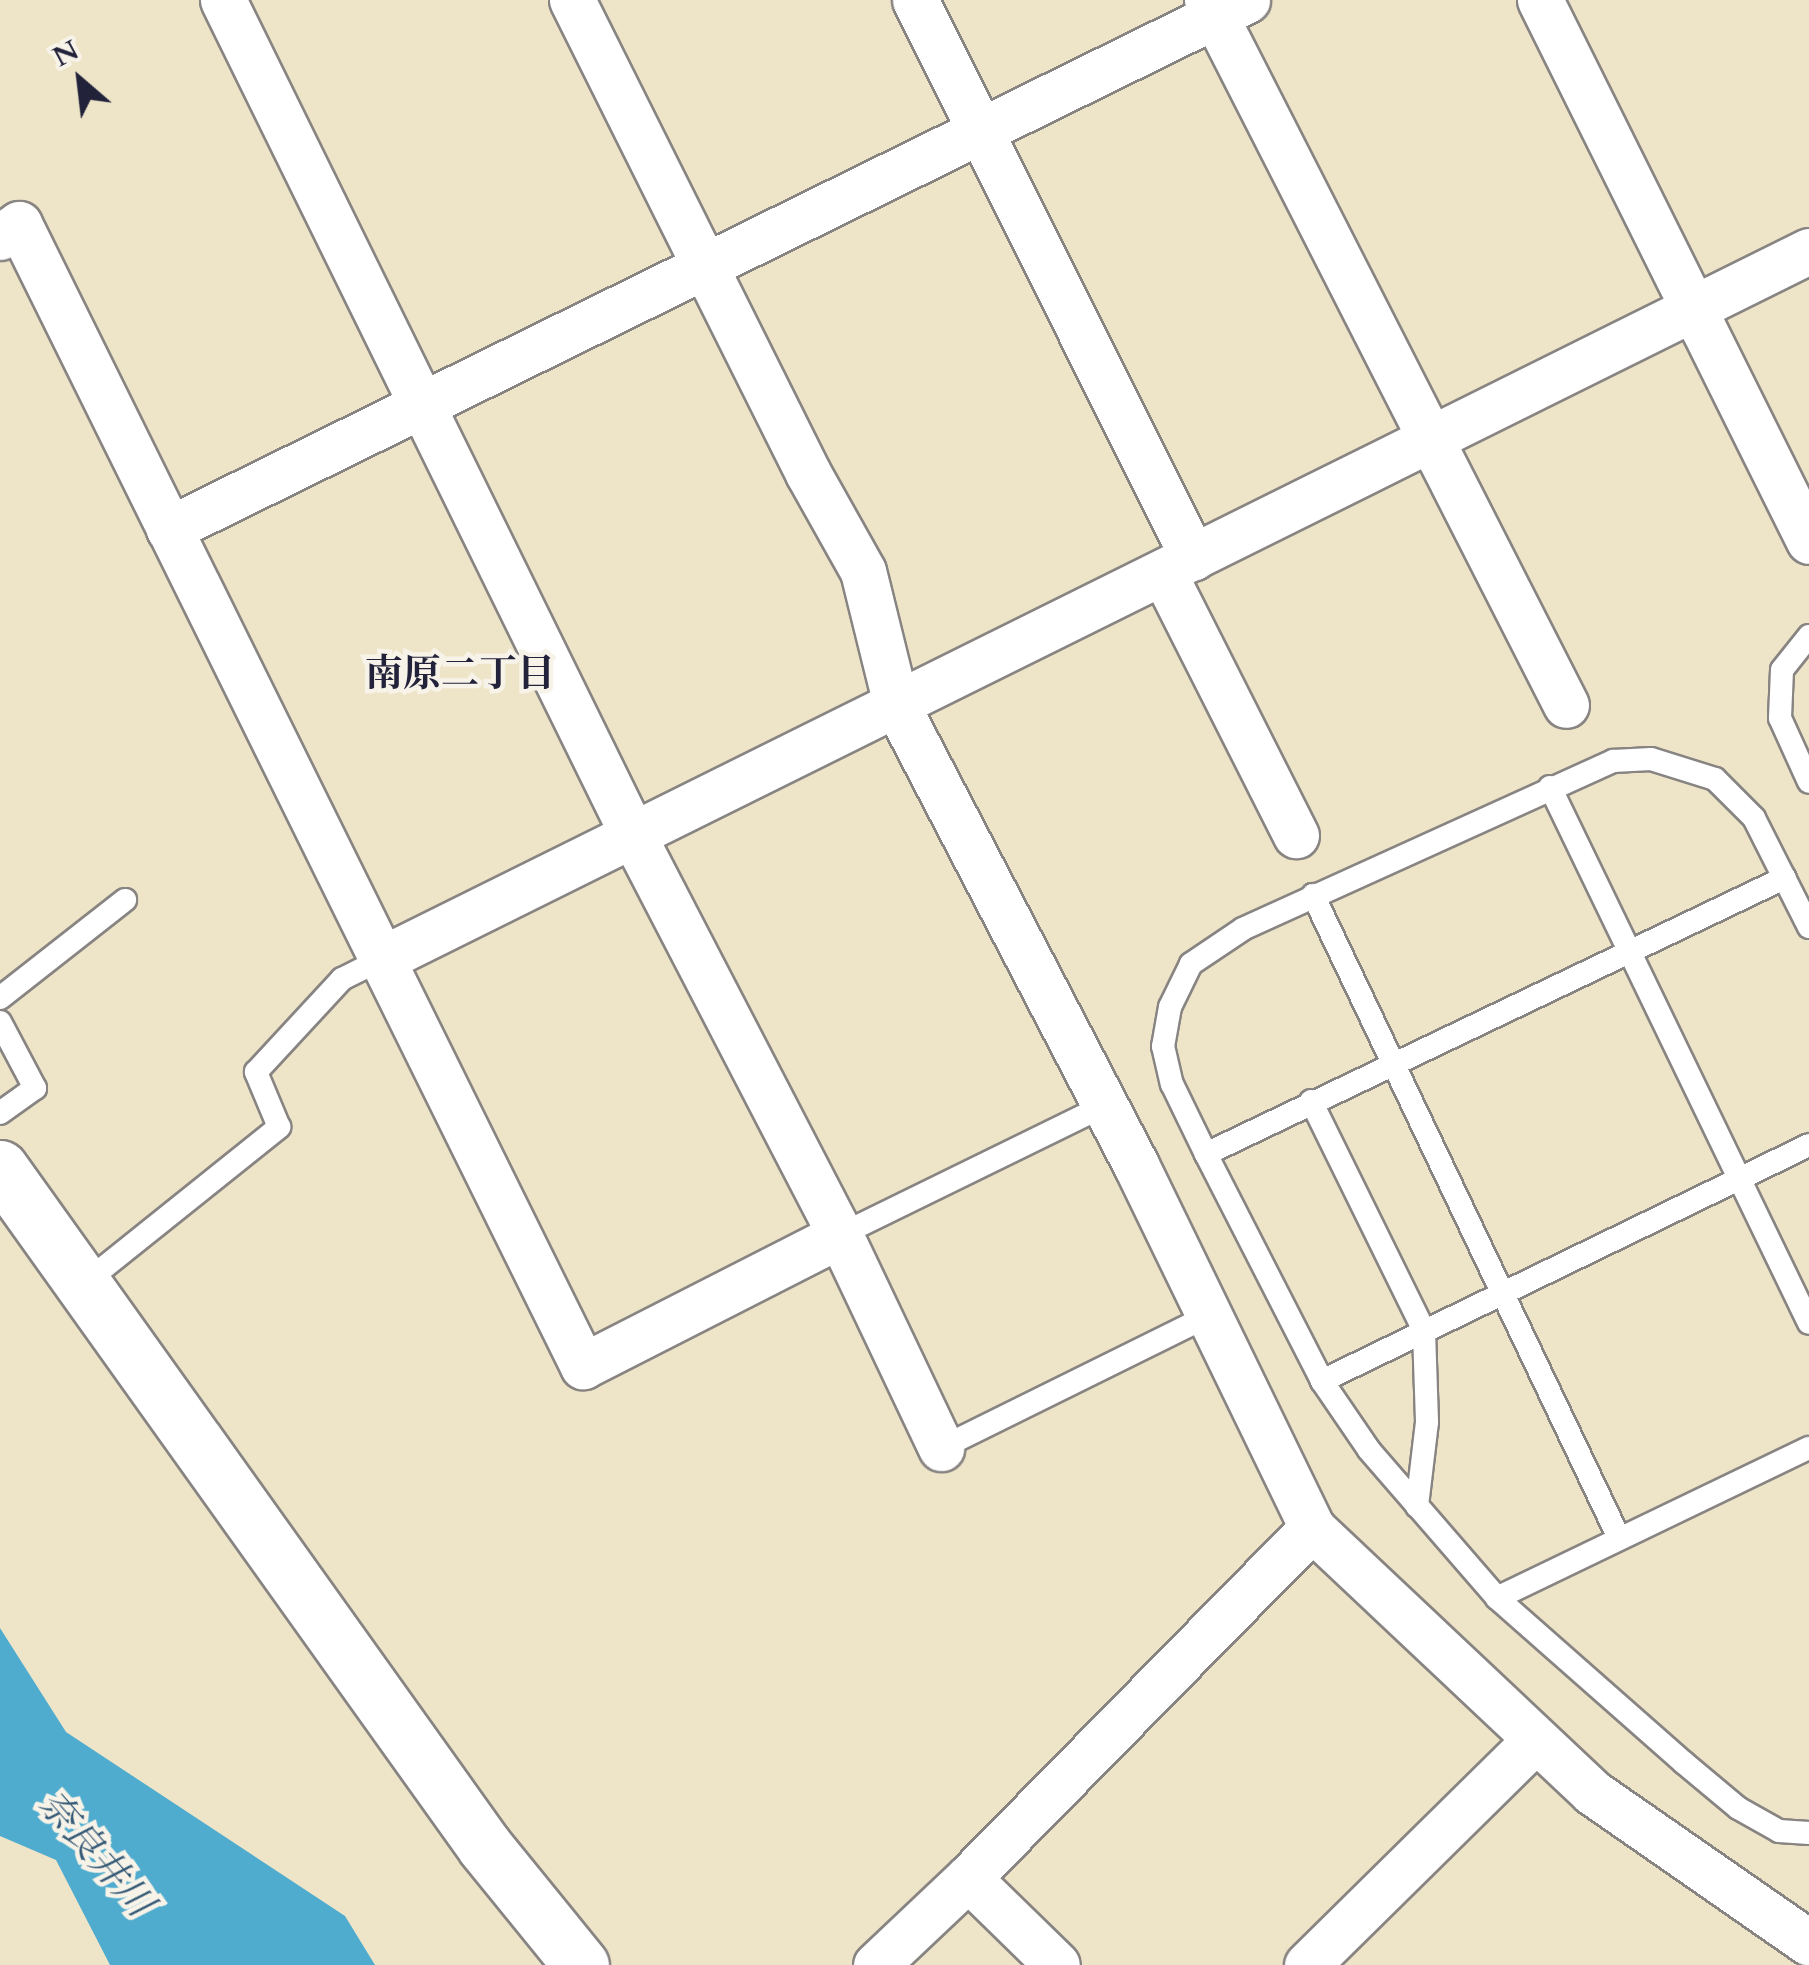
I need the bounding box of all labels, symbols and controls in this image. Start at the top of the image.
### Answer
north arrow [30,30,130,130]
text: N [46,31,86,76]
district label: 南原二丁目 [365,652,555,698]
water label: 奈良井川 [28,1782,162,1926]

